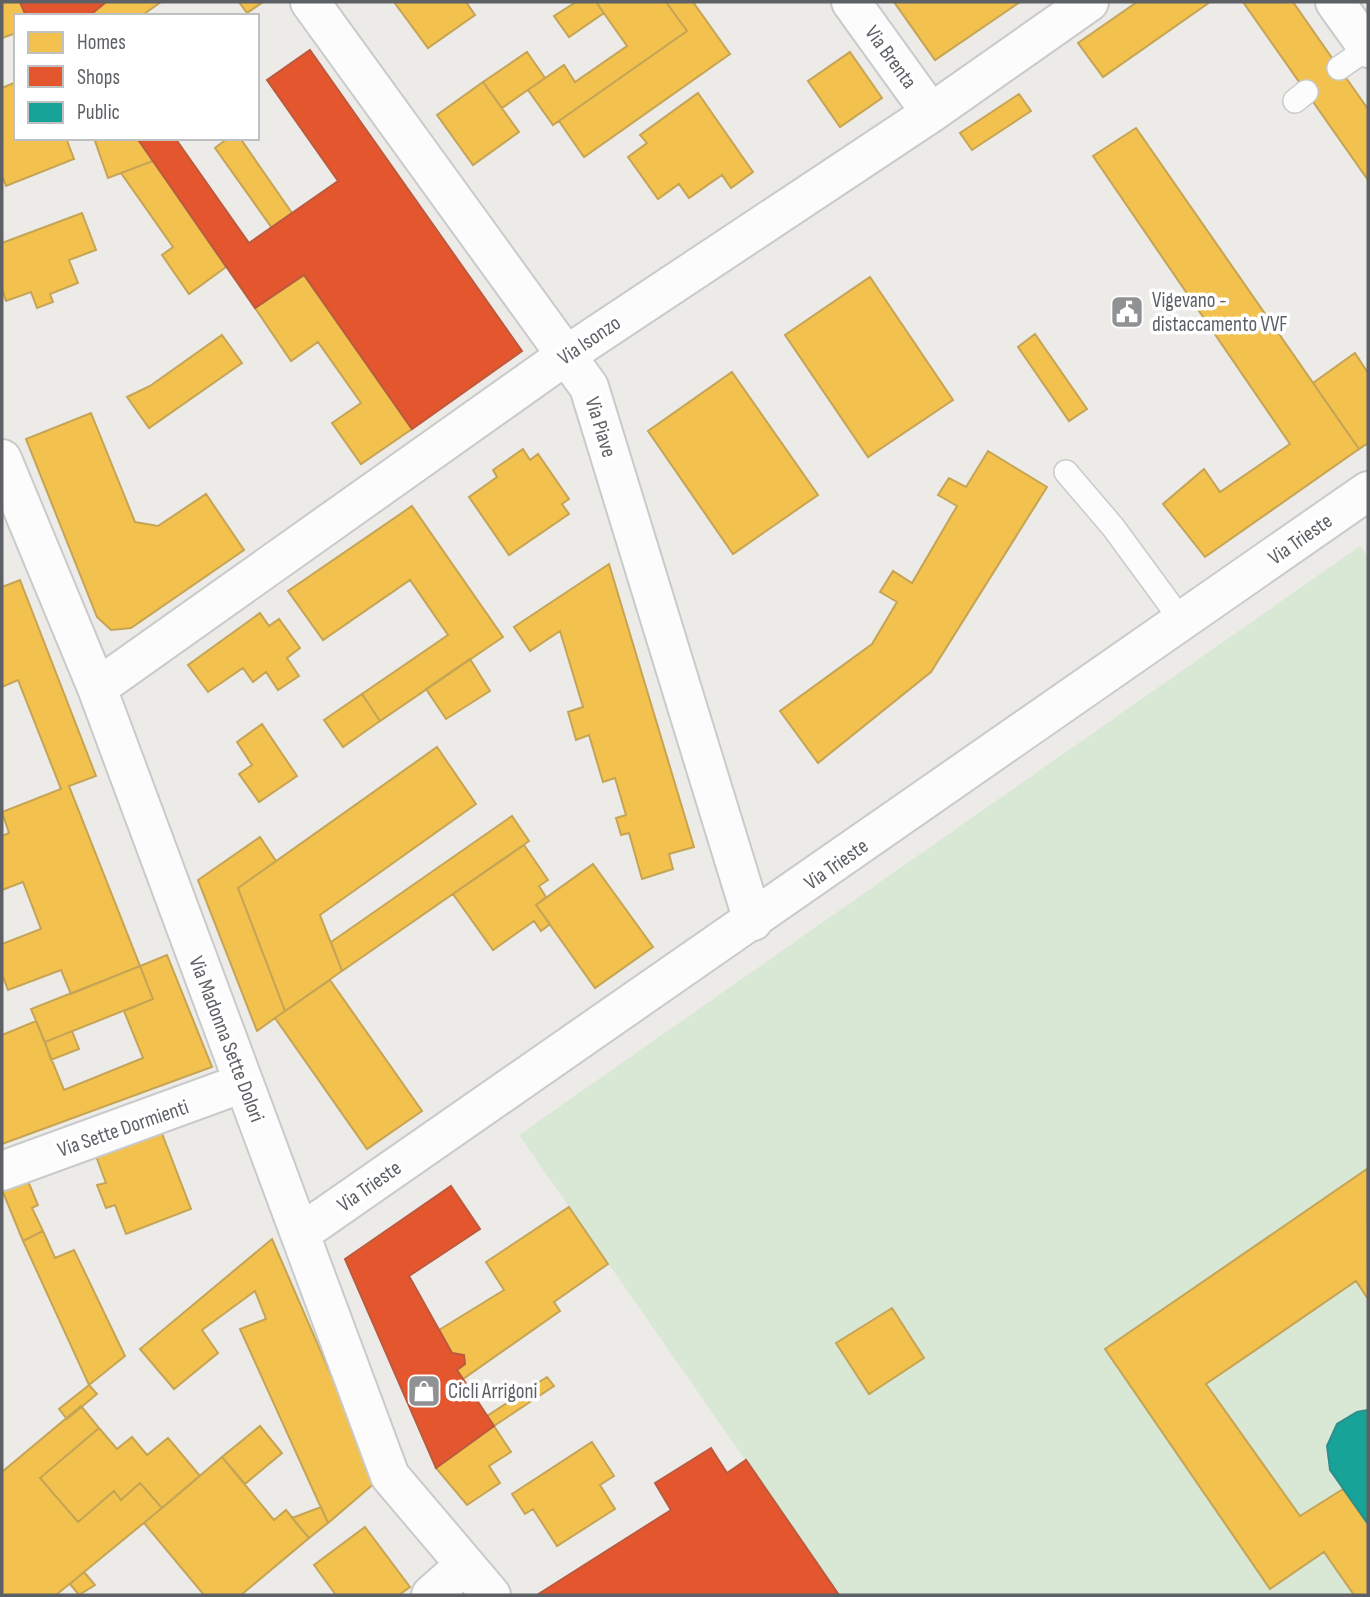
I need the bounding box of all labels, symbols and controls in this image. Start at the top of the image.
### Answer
legend [14,14,259,140]
street label: Via Brenta [859,21,922,94]
text: Homes [77,30,126,55]
text: Shops [77,65,120,90]
text: Public [77,100,120,125]
place label: Vigevano - distaccamento VVF [1152,288,1288,337]
public building icon: Vigevano - distaccamento VVF [1108,293,1146,331]
street label: Via Isonzo [553,310,625,370]
street label: Via Piave [580,394,622,460]
street label: Via Trieste [1263,508,1337,570]
street label: Via Trieste [799,833,873,895]
street label: Via Madonna Sette Dolori [183,953,270,1126]
street label: Via Sette Dormienti [54,1094,192,1163]
street label: Via Trieste [332,1155,406,1217]
shop icon: Cicli Arrigoni [405,1372,443,1410]
place label: Cicli Arrigoni [448,1379,537,1404]

